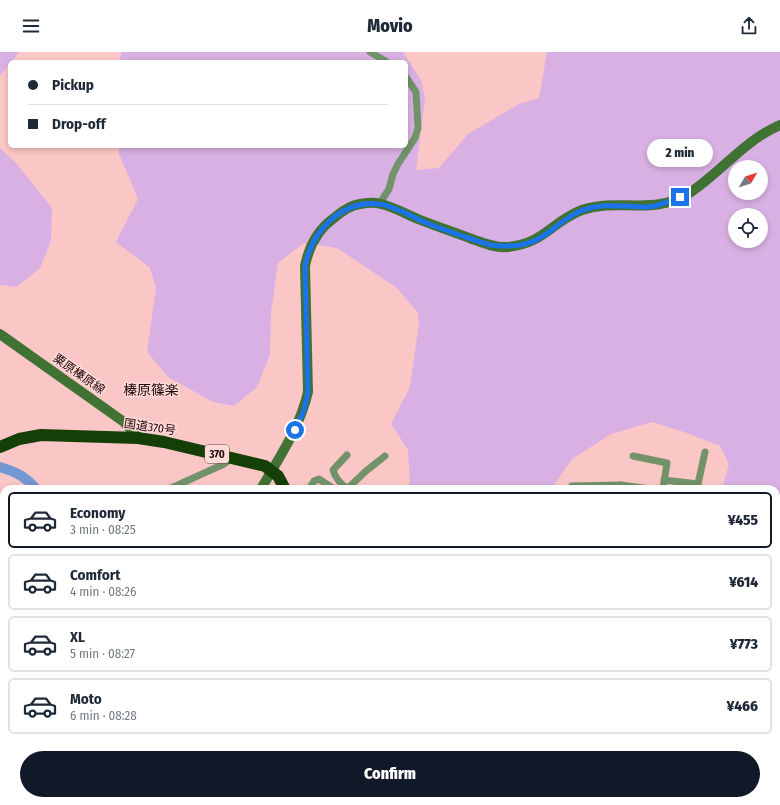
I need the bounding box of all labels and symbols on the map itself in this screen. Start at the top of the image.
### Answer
callout: 2 min [647,139,713,167]
north arrow [728,160,768,200]
route end [671,188,689,206]
street label: 粟原榛原線 [50,351,108,397]
district label: 榛原篠楽 [123,382,179,399]
street label: 国道370号 [123,416,177,438]
route start [286,421,304,439]
road number: 370 [205,445,229,463]

